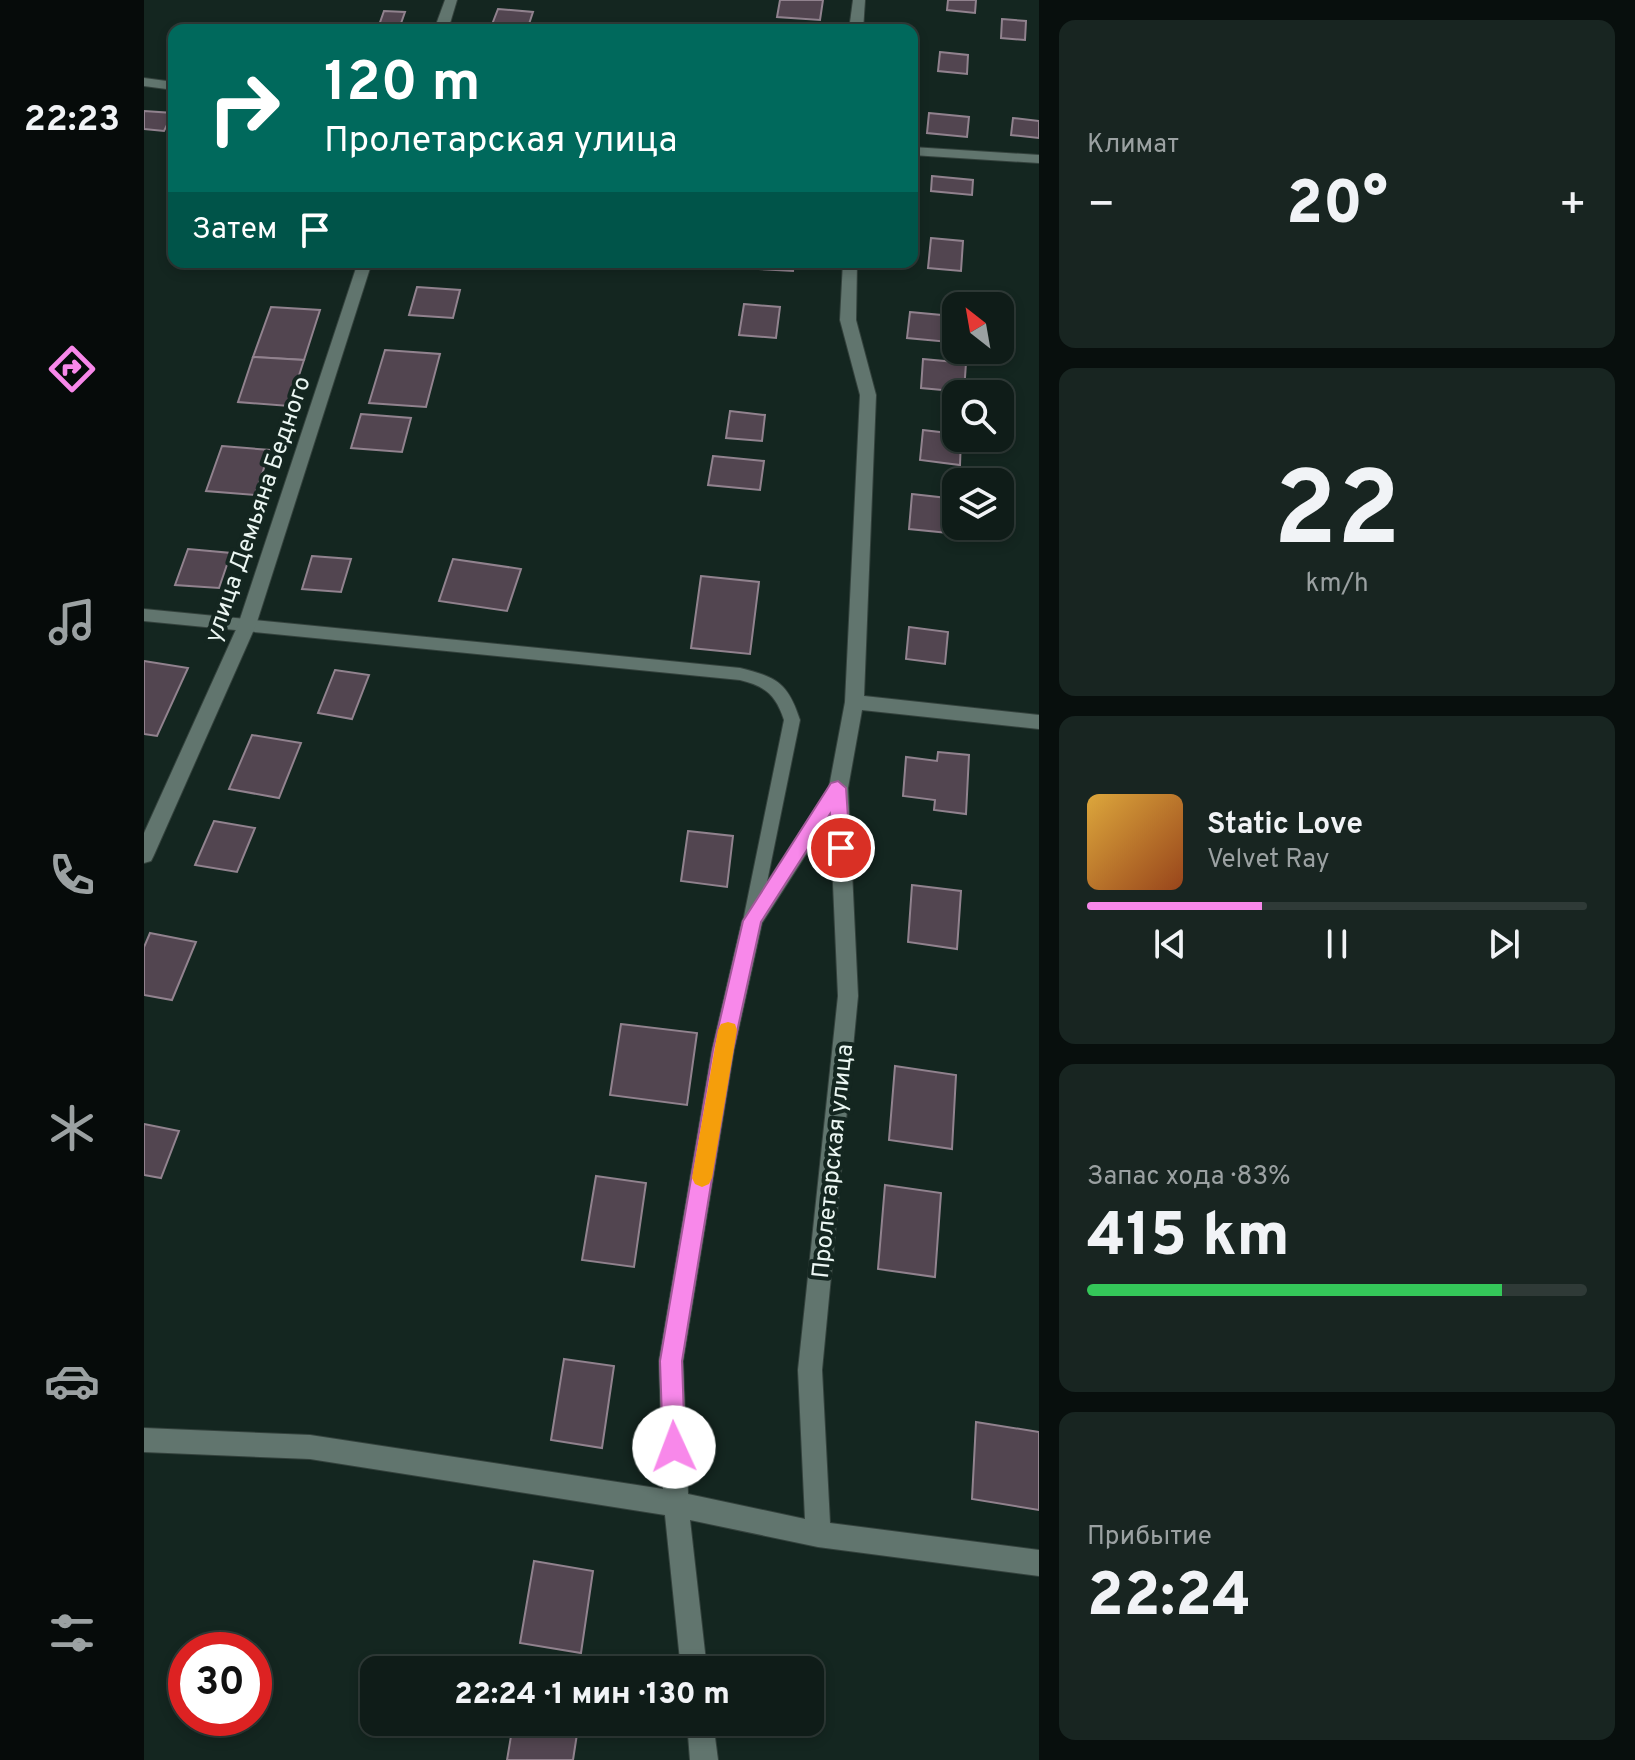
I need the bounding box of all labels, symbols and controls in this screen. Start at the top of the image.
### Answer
text: 120 m [324,50,481,120]
icon: right [192,56,296,160]
text: 22:23 [24,98,120,144]
text: Пролетарская улица [324,119,678,165]
text: Климат [1087,129,1179,162]
text: 20° [1286,169,1388,245]
text: − [1087,179,1115,235]
text: + [1559,179,1587,235]
icon: arrive [293,208,337,252]
text: Затем [192,212,277,249]
north arrow [942,292,1014,364]
map controls [942,292,1014,540]
icon: directions [44,341,100,397]
street label: улица Демьяна Бедного [199,373,319,647]
button: search [942,380,1014,452]
text: 22 [1273,450,1401,582]
button: layers [942,468,1014,540]
text: km/h [1305,568,1369,601]
icon: music [44,594,100,650]
text: Static Love [1207,807,1363,844]
pin [807,814,875,882]
icon: arrive [819,826,863,870]
text: Velvet Ray [1207,844,1330,877]
icon: phone [44,847,100,903]
icon: previous [1148,922,1192,966]
icon: pause [1315,922,1359,966]
icon: next [1482,922,1526,966]
street label: Пролетарская улица [807,1042,861,1280]
icon: climate [44,1100,100,1156]
text: Запас хода · 83% [1087,1161,1291,1194]
text: 415 km [1087,1201,1290,1277]
icon: car [44,1353,100,1409]
position arrow [632,1405,716,1489]
text: Прибытие [1087,1521,1212,1554]
text: 22:24 [1087,1561,1251,1637]
icon: filters [44,1605,100,1661]
speed limit sign: 30 [168,1632,272,1736]
text: 22:24 · 1 мин · 130 m [454,1677,730,1714]

